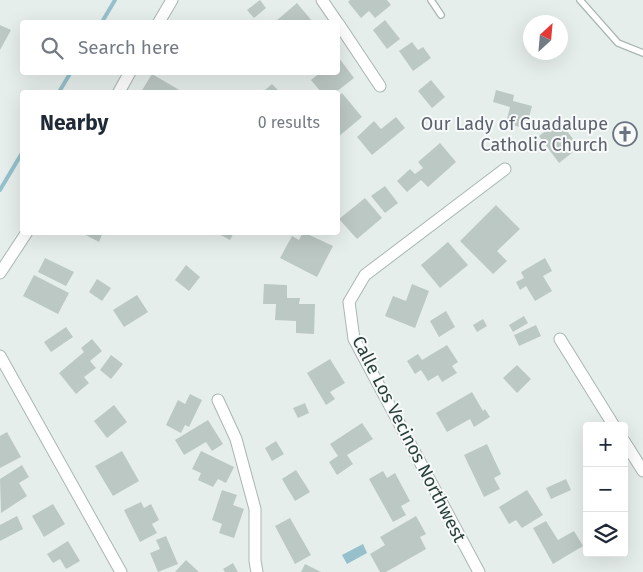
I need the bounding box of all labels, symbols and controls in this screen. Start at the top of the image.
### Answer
north arrow [523,15,568,60]
search box [20,20,340,75]
icon: search [38,34,66,62]
text: Search here [78,36,179,59]
text: Nearby [40,110,108,136]
text: 0 results [258,113,320,132]
place label: Our Lady of Guadalupe Catholic Church [421,113,608,156]
church icon: Our Lady of Guadalupe Catholic Church [612,121,638,147]
street label: Calle Los Vecinos Northwest [347,332,471,546]
map controls [583,422,628,557]
button: + [583,422,628,467]
button: − [583,467,628,512]
button: layers [583,512,628,557]

